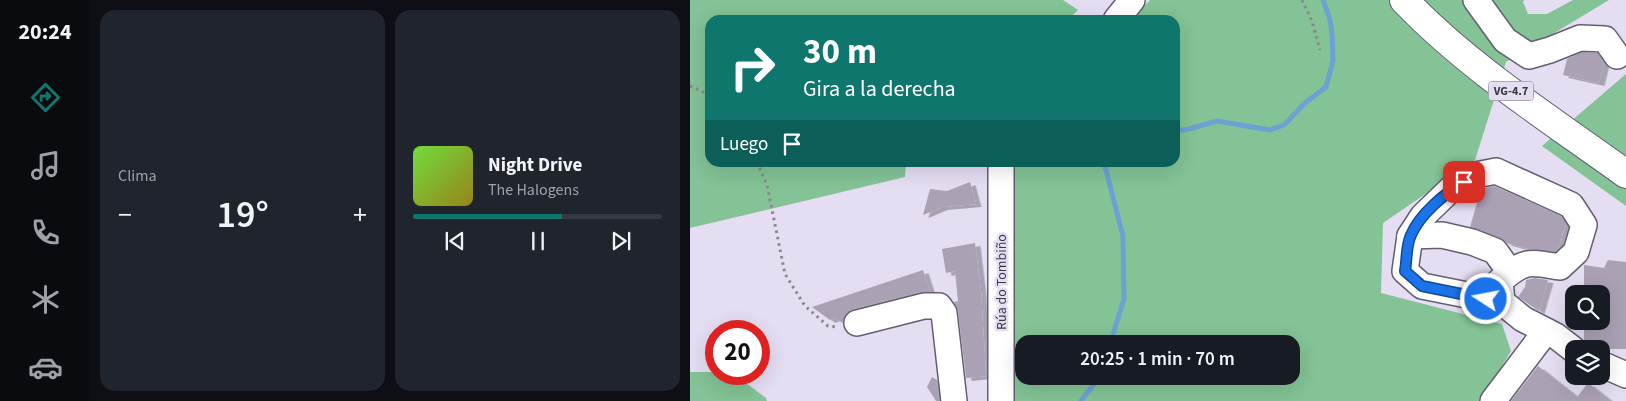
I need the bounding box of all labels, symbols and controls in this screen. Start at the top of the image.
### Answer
text: 20:24 [18,16,72,48]
text: 30 m [803,27,877,77]
icon: right [720,35,785,100]
text: Gira a la derecha [803,73,956,105]
icon: directions [28,80,63,115]
road number: VG-4.7 [1488,82,1534,100]
icon: arrive [778,130,806,158]
text: Luego [720,131,768,158]
icon: music [28,148,63,183]
text: Night Drive [488,152,582,179]
pin [1443,161,1485,203]
text: Clima [118,165,156,187]
icon: arrive [1450,168,1478,196]
text: The Halogens [488,179,579,201]
text: 19° [216,188,269,242]
text: − [118,195,132,235]
text: + [353,195,367,235]
icon: phone [28,215,63,250]
icon: previous [441,227,469,255]
icon: pause [524,227,552,255]
icon: next [607,227,635,255]
street label: Rúa do Tombiño [992,234,1012,330]
position arrow [1459,272,1511,324]
icon: climate [28,282,63,317]
map controls [1565,285,1610,385]
button: search [1565,285,1610,330]
speed limit sign: 20 [705,320,770,385]
button: layers [1565,340,1610,385]
text: 20:25 · 1 min · 70 m [1080,346,1235,373]
icon: car [28,350,63,385]

